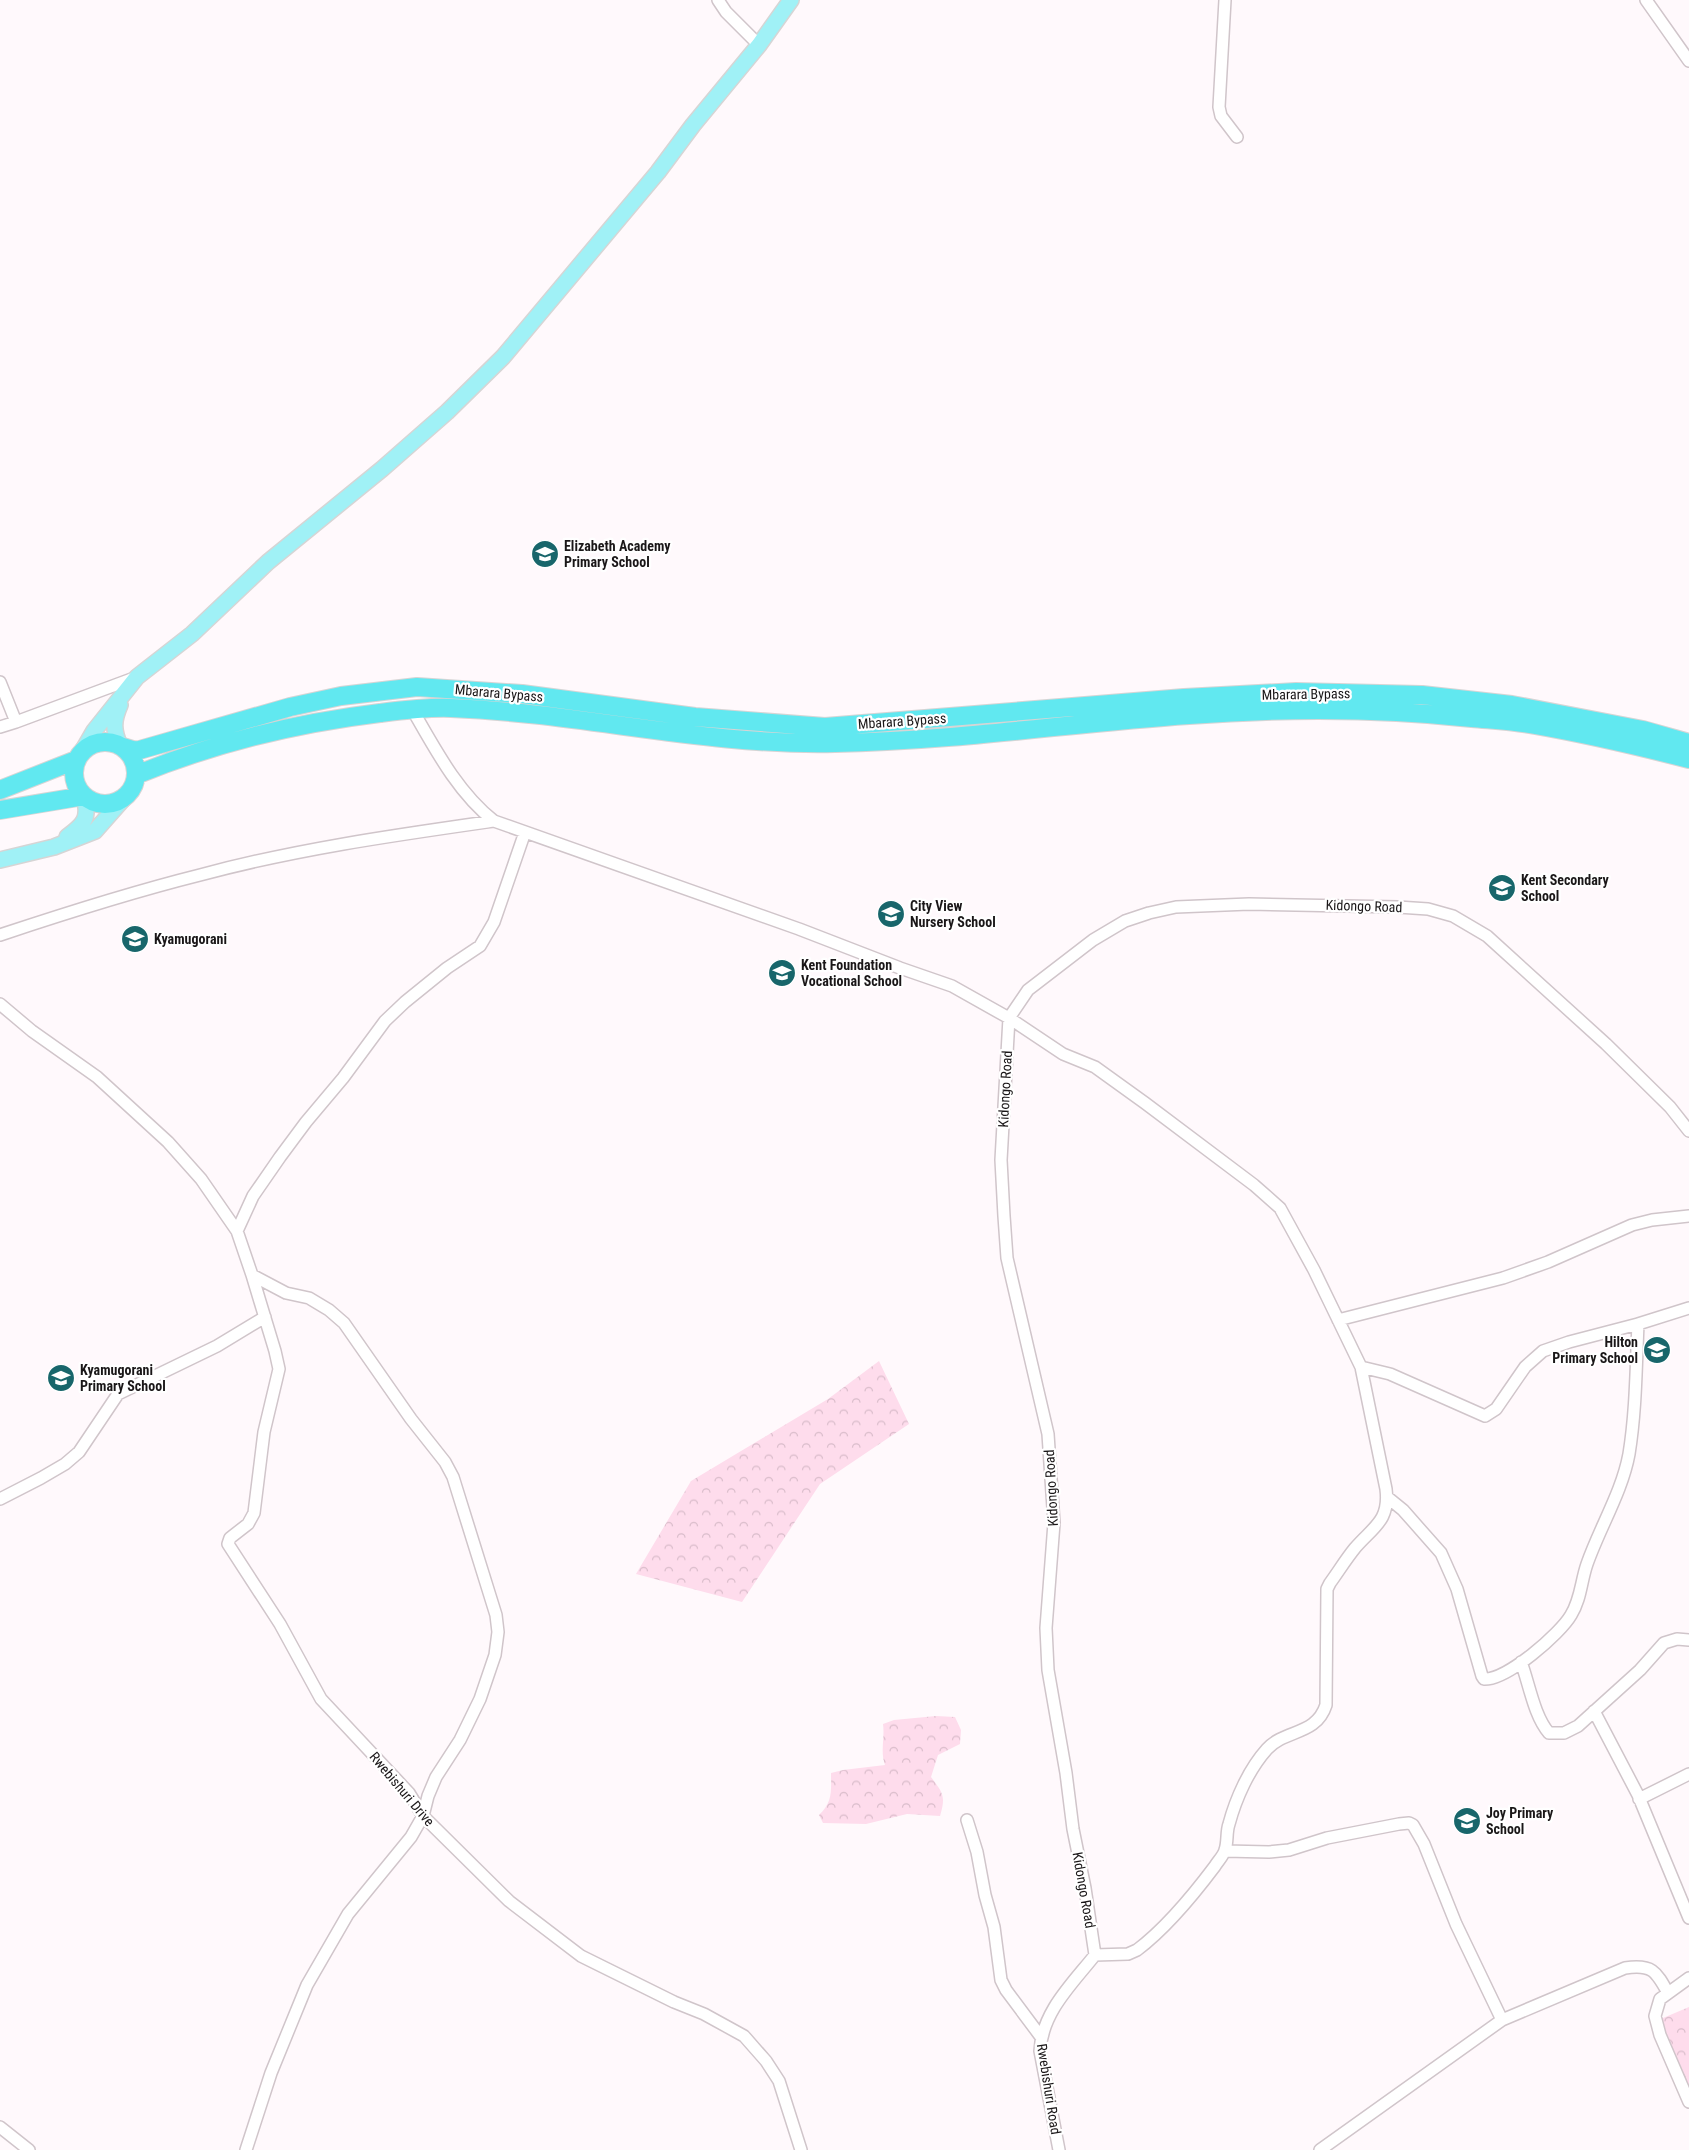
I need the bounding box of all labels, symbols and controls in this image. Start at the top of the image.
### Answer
place label: Elizabeth Academy Primary School [564,538,671,570]
school or university icon: Elizabeth Academy Primary School [530,539,560,569]
street label: Mbarara Bypass [454,681,544,705]
street label: Mbarara Bypass [1262,685,1350,703]
street label: Mbarara Bypass [857,710,947,732]
place label: Kent Secondary School [1521,872,1610,904]
school or university icon: Kent Secondary School [1487,873,1517,903]
street label: Kidongo Road [1325,897,1403,915]
place label: City View Nursery School [910,898,996,930]
school or university icon: City View Nursery School [876,899,906,929]
school or university icon: Kyamugorani [120,924,150,954]
place label: Kyamugorani [154,931,227,947]
place label: Kent Foundation Vocational School [801,957,902,989]
school or university icon: Kent Foundation Vocational School [767,958,797,988]
street label: Kidongo Road [995,1050,1015,1128]
place label: Hilton Primary School [1552,1334,1638,1366]
school or university icon: Hilton Primary School [1642,1335,1672,1365]
place label: Kyamugorani Primary School [80,1362,166,1394]
school or university icon: Kyamugorani Primary School [46,1363,76,1393]
street label: Kidongo Road [1041,1449,1061,1527]
street label: Rwebishuri Drive [366,1749,438,1830]
place label: Joy Primary School [1486,1805,1554,1837]
school or university icon: Joy Primary School [1452,1806,1482,1836]
street label: Kidongo Road [1069,1851,1099,1929]
street label: Rwebishuri Road [1034,2042,1064,2136]

